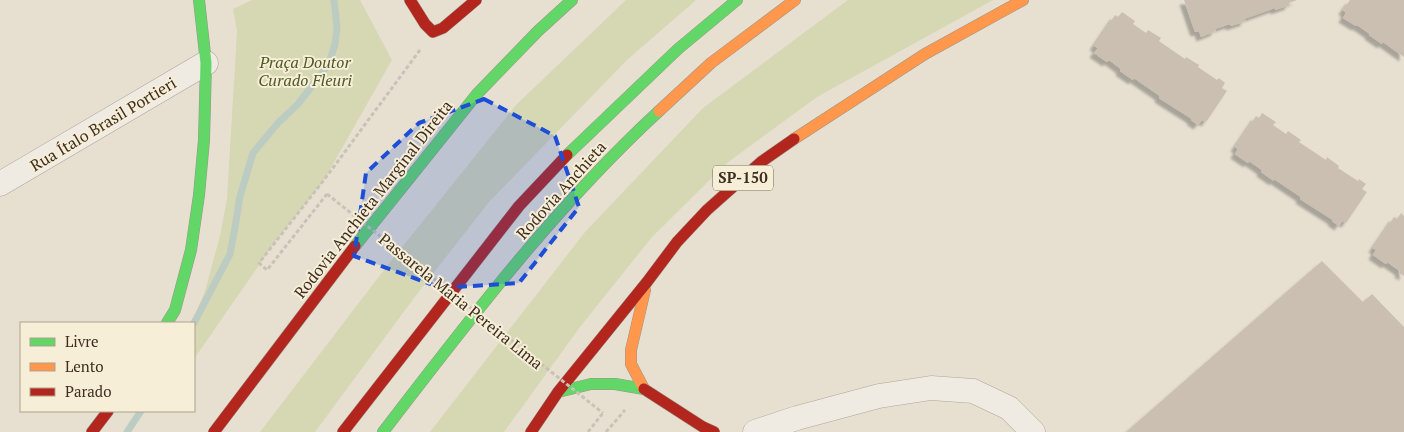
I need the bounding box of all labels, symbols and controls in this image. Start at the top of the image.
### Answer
park label: Praça Doutor Curado Fleuri [258,51,352,91]
street label: Rua Ítalo Brasil Portieri [26,72,180,176]
street label: Rodovia Anchieta Marginal Direita [289,95,457,303]
street label: Rodovia Anchieta [511,136,611,244]
road number: SP-150 [713,166,773,190]
street label: Passarela Maria Pereira Lima [374,228,548,374]
legend [20,322,195,412]
text: Livre [65,331,99,351]
text: Lento [65,356,104,376]
text: Parado [65,381,111,401]

